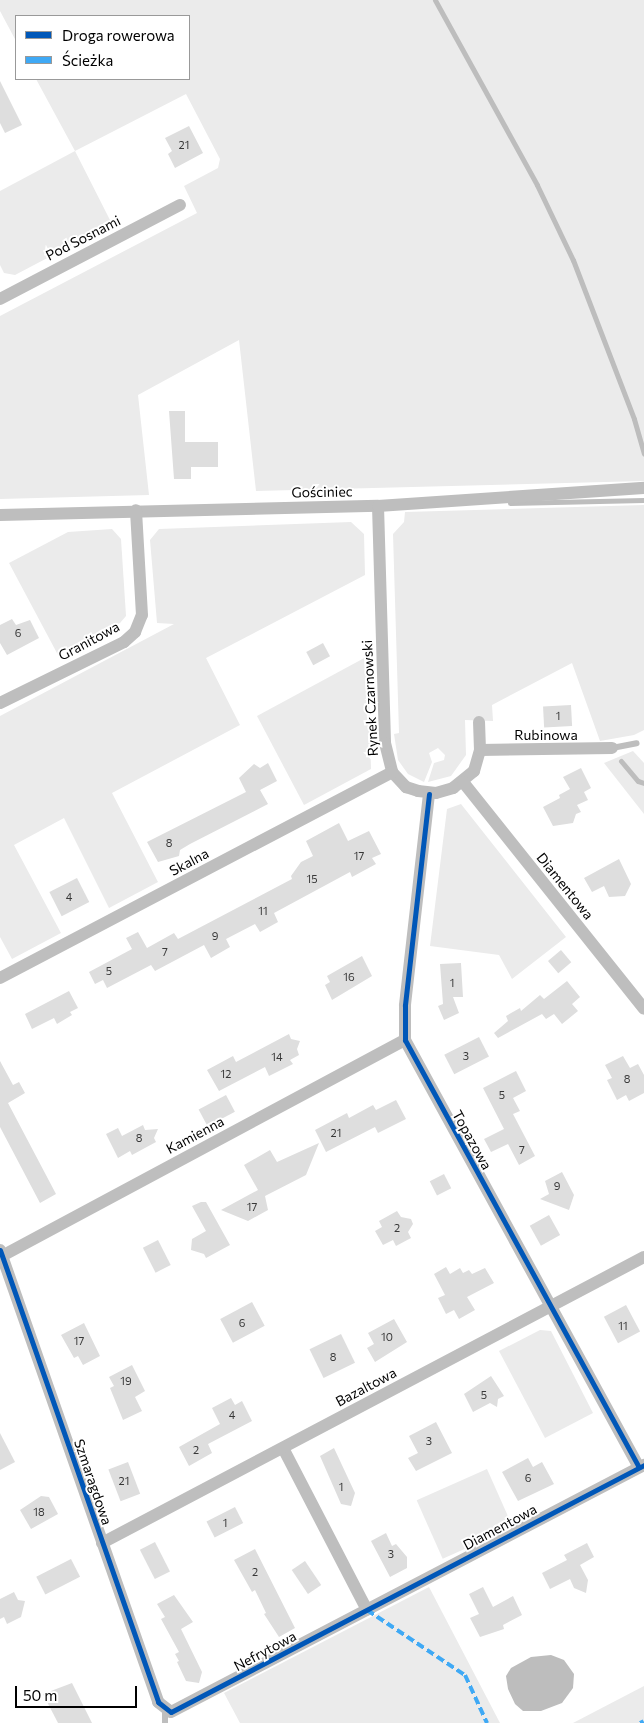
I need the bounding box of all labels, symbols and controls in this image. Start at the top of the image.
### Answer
legend [15,15,190,80]
text: Droga rowerowa [62,26,175,44]
text: Ścieżka [62,51,113,69]
house number: 21 [179,138,189,152]
street label: Pod Sosnami [43,212,123,264]
street label: Gościniec [291,483,353,501]
street label: Granitowa [56,618,122,664]
house number: 6 [15,626,21,640]
street label: Rynek Czarnowski [359,639,381,757]
house number: 1 [556,709,560,723]
street label: Rubinowa [514,727,578,743]
house number: 8 [166,836,172,850]
street label: Skalna [167,845,211,879]
house number: 17 [354,849,364,863]
street label: Diamentowa [533,849,597,923]
house number: 15 [306,872,318,886]
house number: 4 [66,890,72,904]
house number: 11 [258,904,268,918]
house number: 9 [212,929,218,943]
house number: 7 [162,945,168,959]
house number: 5 [106,964,112,978]
house number: 16 [343,970,355,984]
house number: 1 [450,976,454,990]
house number: 3 [463,1049,469,1063]
house number: 14 [271,1050,283,1064]
house number: 12 [221,1067,231,1081]
house number: 8 [624,1072,630,1086]
house number: 5 [499,1088,505,1102]
street label: Topazowa [449,1107,495,1173]
street label: Kamienna [163,1113,227,1157]
house number: 21 [331,1126,341,1140]
house number: 8 [136,1131,142,1145]
house number: 7 [519,1143,525,1157]
house number: 9 [554,1179,560,1193]
house number: 17 [247,1200,257,1214]
house number: 2 [394,1221,400,1235]
house number: 6 [239,1316,245,1330]
house number: 11 [618,1319,628,1333]
house number: 10 [381,1330,393,1344]
house number: 17 [74,1334,84,1348]
house number: 8 [330,1350,336,1364]
street label: Bazaltowa [333,1364,399,1410]
house number: 19 [120,1374,132,1388]
house number: 5 [481,1388,487,1402]
house number: 4 [229,1408,235,1422]
house number: 3 [426,1434,432,1448]
street label: Szmaragdowa [70,1437,116,1527]
house number: 2 [193,1443,199,1457]
house number: 6 [525,1471,531,1485]
house number: 21 [119,1474,129,1488]
house number: 1 [339,1480,343,1494]
street label: Diamentowa [460,1501,540,1553]
house number: 18 [33,1505,45,1519]
house number: 1 [223,1516,227,1530]
house number: 3 [388,1547,394,1561]
house number: 2 [252,1565,258,1579]
street label: Nefrytowa [231,1628,299,1674]
scale bar [18,1676,140,1708]
text: 50 m [23,1686,57,1704]

